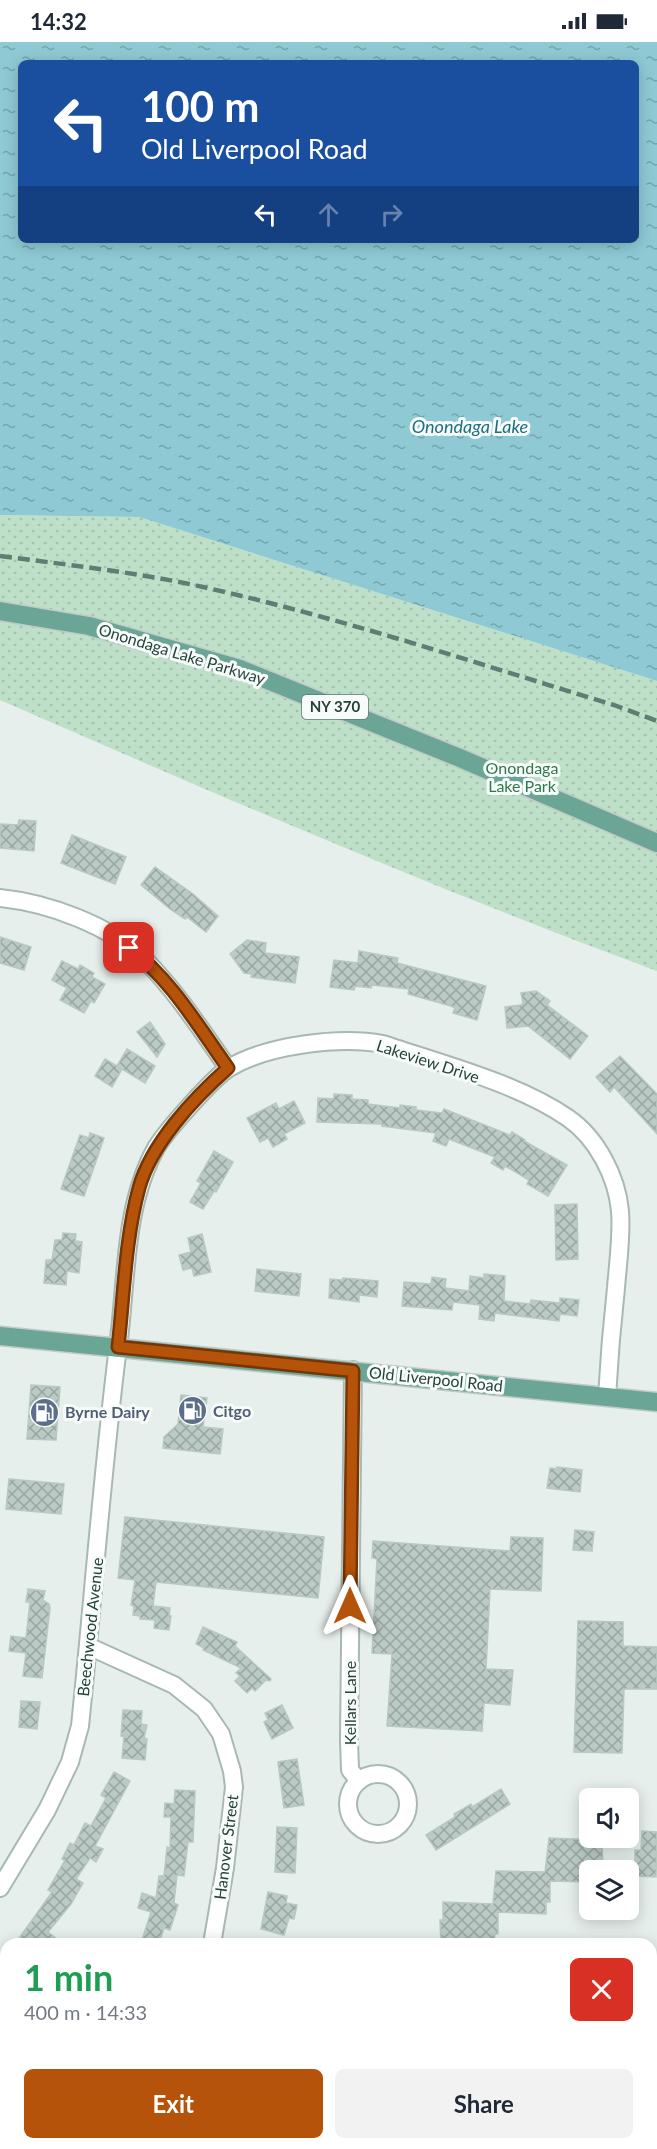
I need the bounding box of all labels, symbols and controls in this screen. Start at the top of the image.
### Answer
text: 14:32 [30,8,87,35]
text: 100 m [141,81,259,131]
icon: left [42,84,120,162]
text: Old Liverpool Road [141,132,368,165]
icon: left [249,198,282,231]
icon: ahead [312,198,345,231]
icon: right [375,198,408,231]
water label: Onondaga Lake [412,415,528,437]
street label: Onondaga Lake Parkway [97,619,268,688]
road number: NY 370 [302,695,368,719]
park label: Onondaga Lake Park [486,758,558,795]
pin [103,922,154,973]
icon: arrive [112,931,145,964]
street label: Lakeview Drive [374,1035,482,1086]
street label: Old Liverpool Road [368,1362,504,1395]
fuel station icon: Citgo [176,1395,208,1427]
fuel station icon: Byrne Dairy [28,1396,60,1428]
place label: Citgo [213,1401,251,1420]
place label: Byrne Dairy [65,1402,150,1421]
street label: Beechwood Avenue [73,1556,106,1697]
position arrow [318,1574,382,1638]
street label: Kellars Lane [340,1661,359,1745]
map controls [579,1788,639,1920]
button: sound [579,1788,639,1848]
street label: Hanover Street [210,1793,241,1901]
button: layers [579,1860,639,1920]
text: 1 min [24,1955,113,1999]
button: close [570,1958,633,2021]
text: 400 m · 14:33 [24,2000,147,2024]
button: Exit [24,2069,323,2138]
button: Share [335,2069,633,2138]

